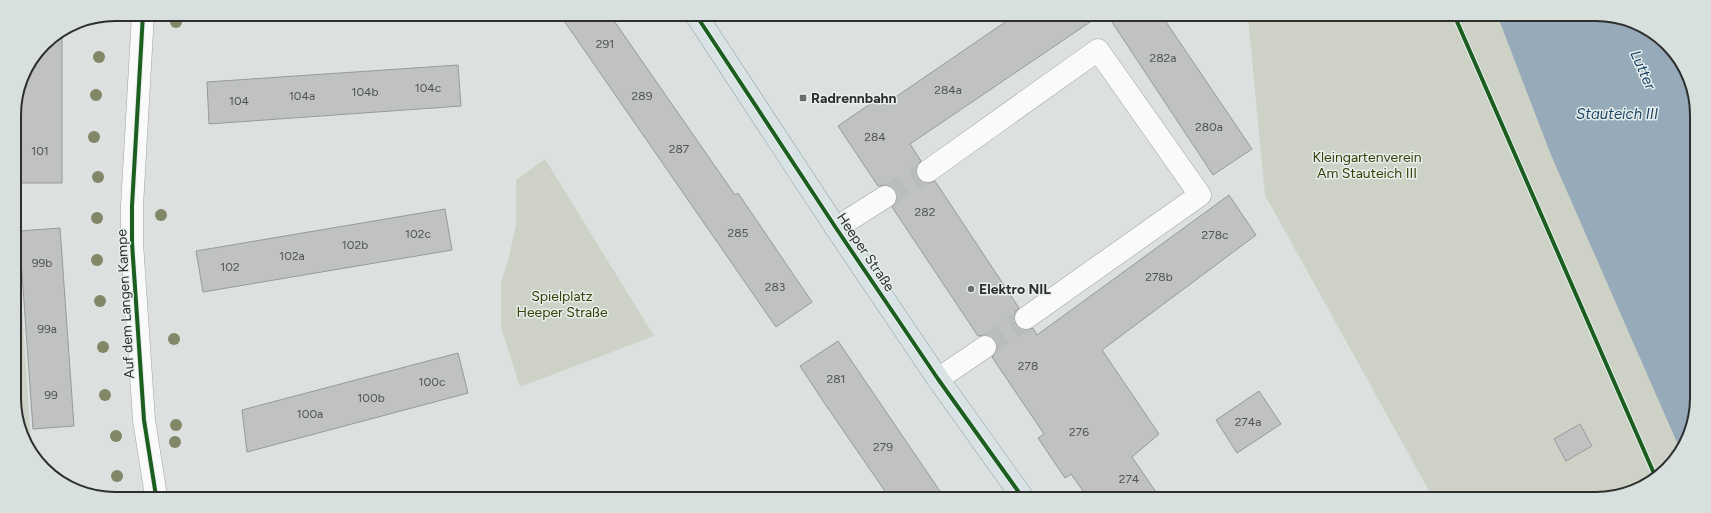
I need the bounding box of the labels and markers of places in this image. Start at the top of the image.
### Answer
place label: Radrennbahn [811,90,897,107]
marker: Radrennbahn [798,93,808,103]
place label: Elektro NIL [979,281,1051,298]
marker: Elektro NIL [966,284,976,294]

